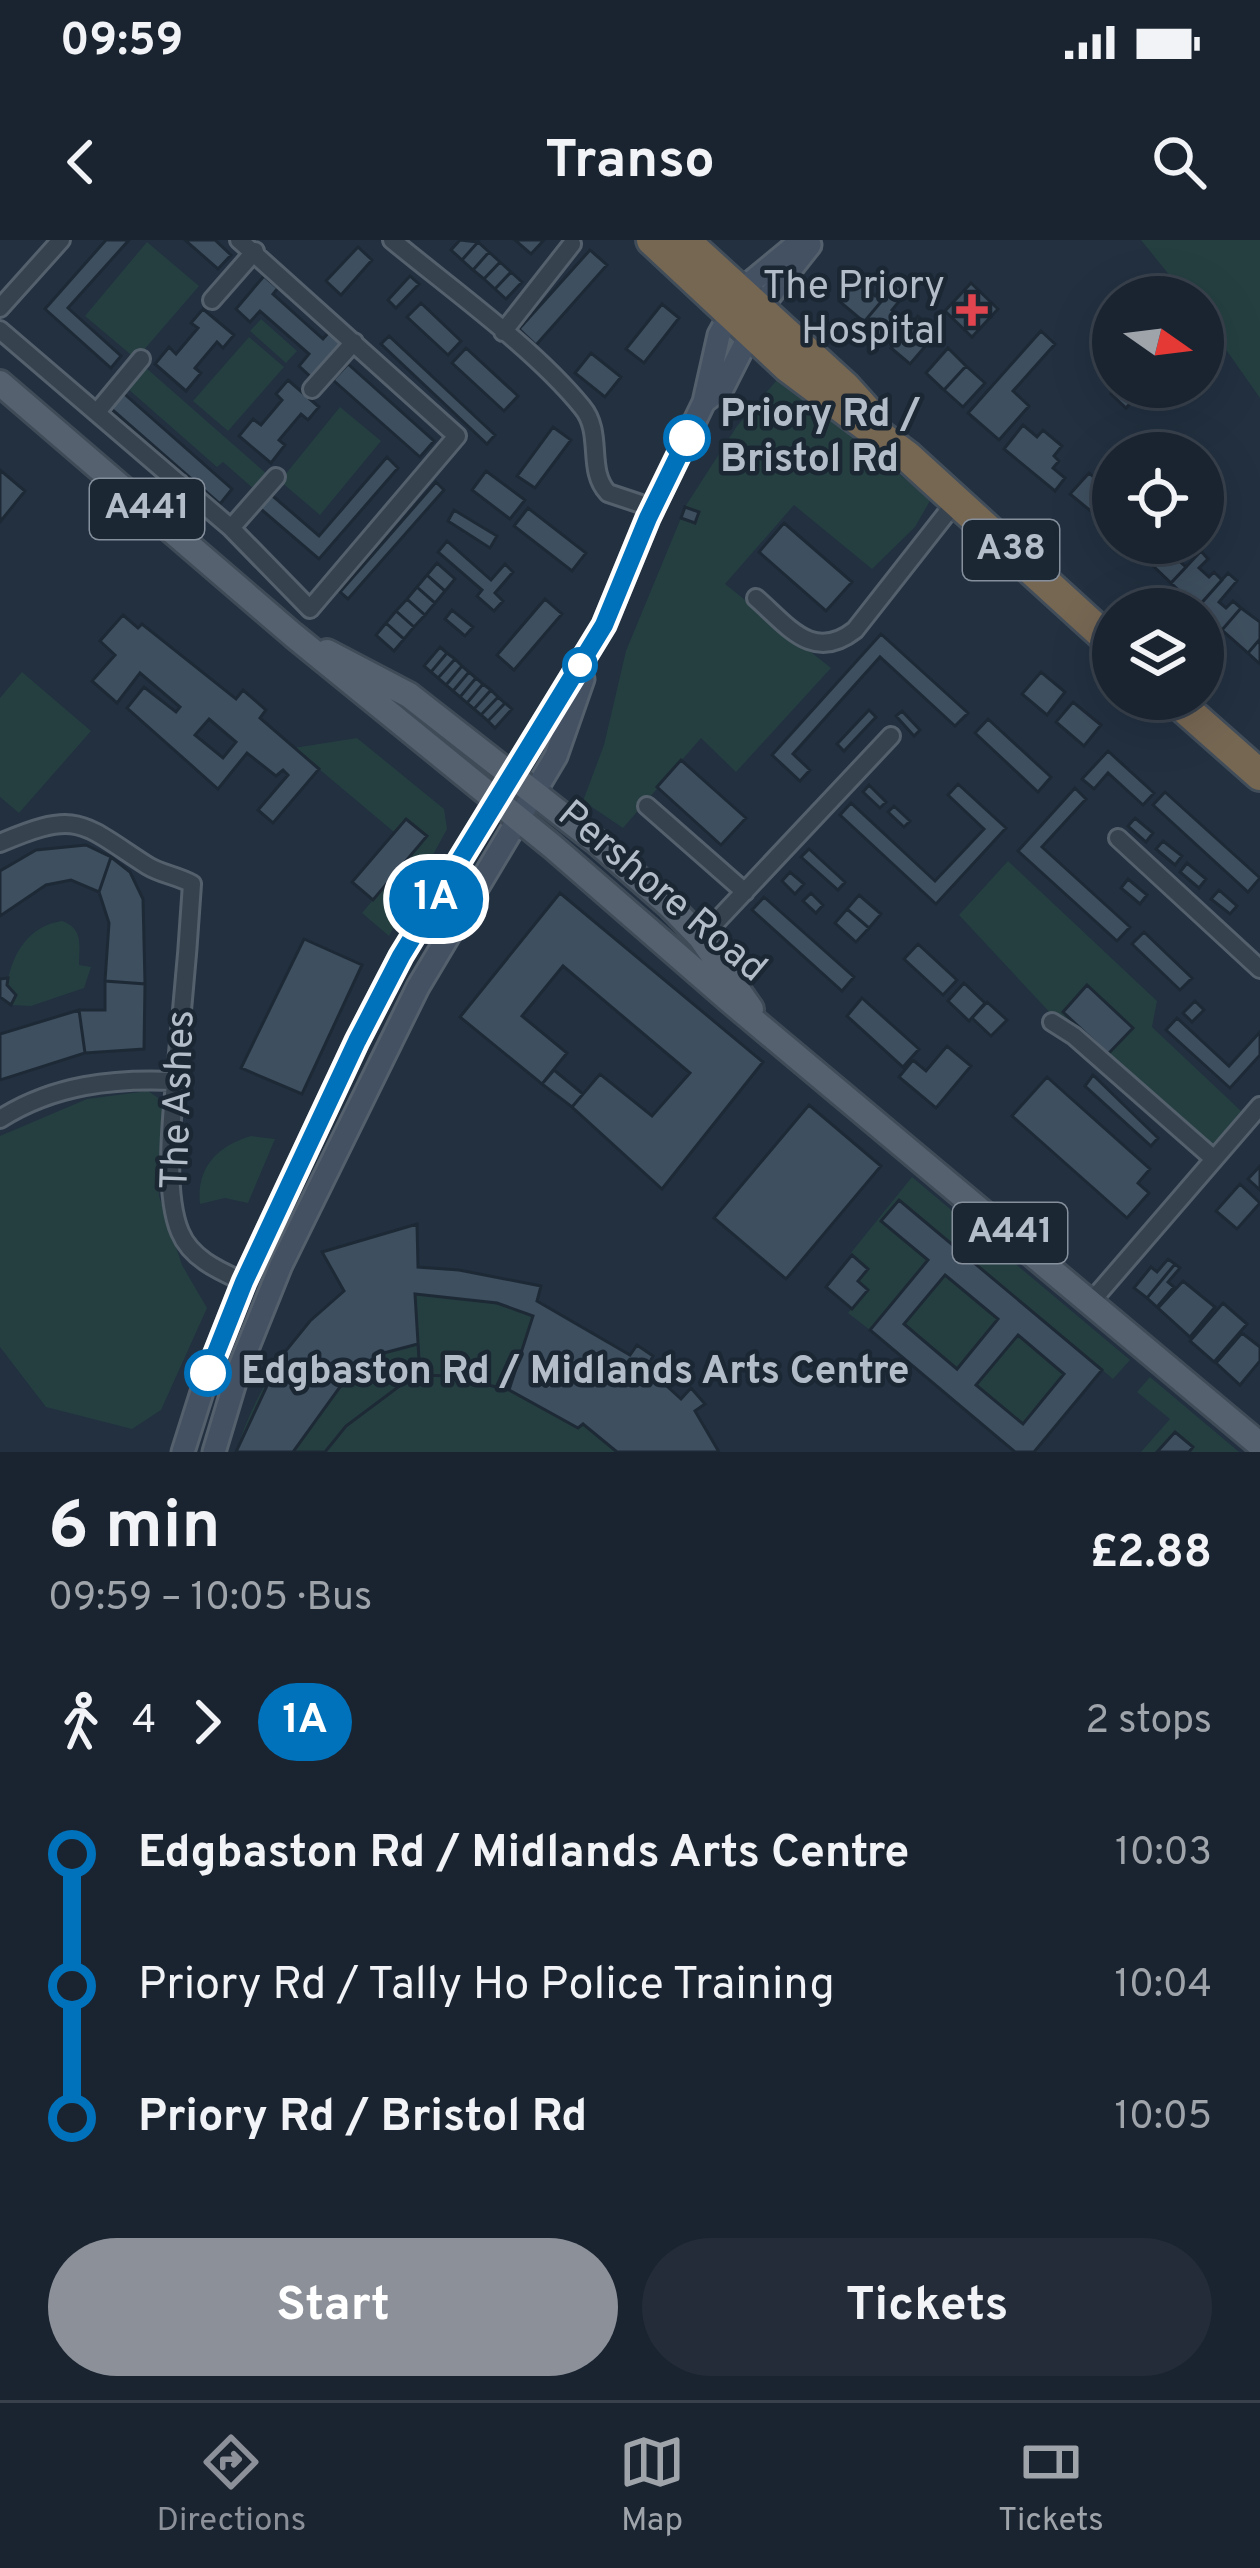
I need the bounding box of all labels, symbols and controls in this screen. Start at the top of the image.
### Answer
text: 09:59 [60,14,183,71]
text: Transo [545,128,715,197]
icon: back [48,129,114,195]
icon: search [1146,129,1212,195]
place label: The Priory Hospital [762,264,945,358]
north arrow [1092,276,1224,408]
map controls [1092,276,1224,720]
marker: The Priory Hospital [956,294,988,326]
place label: Priory Rd / Bristol Rd [720,392,921,486]
marker: Priory Rd / Bristol Rd [665,416,709,460]
button: locate [1092,432,1224,564]
road number: A441 [90,479,204,539]
road number: A38 [963,520,1059,580]
button: layers [1092,588,1224,720]
unlabelled marker [564,649,596,681]
street label: Pershore Road [546,791,776,995]
line badge: 1A [382,860,490,938]
text: 1A [413,872,459,925]
street label: The Ashes [152,1009,208,1191]
road number: A441 [953,1203,1067,1263]
place label: Edgbaston Rd / Midlands Arts Centre [241,1349,910,1398]
marker: Edgbaston Rd / Midlands Arts Centre [186,1351,230,1395]
text: 6 min [48,1488,221,1571]
text: £2.88 [1090,1526,1212,1583]
text: 09:59 – 10:05 · Bus [48,1575,372,1624]
icon: walk [48,1689,114,1755]
icon: forward [174,1689,240,1755]
text: 1A [282,1695,328,1748]
text: 4 [132,1698,156,1747]
text: 2 stops [1085,1698,1212,1747]
text: Edgbaston Rd / Midlands Arts Centre [138,1826,909,1883]
text: 10:03 [1115,1830,1212,1879]
text: Priory Rd / Tally Ho Police Training [138,1958,835,2015]
text: 10:04 [1114,1962,1212,2011]
text: Priory Rd / Bristol Rd [138,2090,587,2147]
text: 10:05 [1114,2094,1212,2143]
button: Start [48,2238,618,2376]
button: Tickets [642,2238,1212,2376]
tab: Directions [156,2429,306,2543]
tab: Map [619,2429,685,2543]
tab: Tickets [998,2429,1104,2543]

